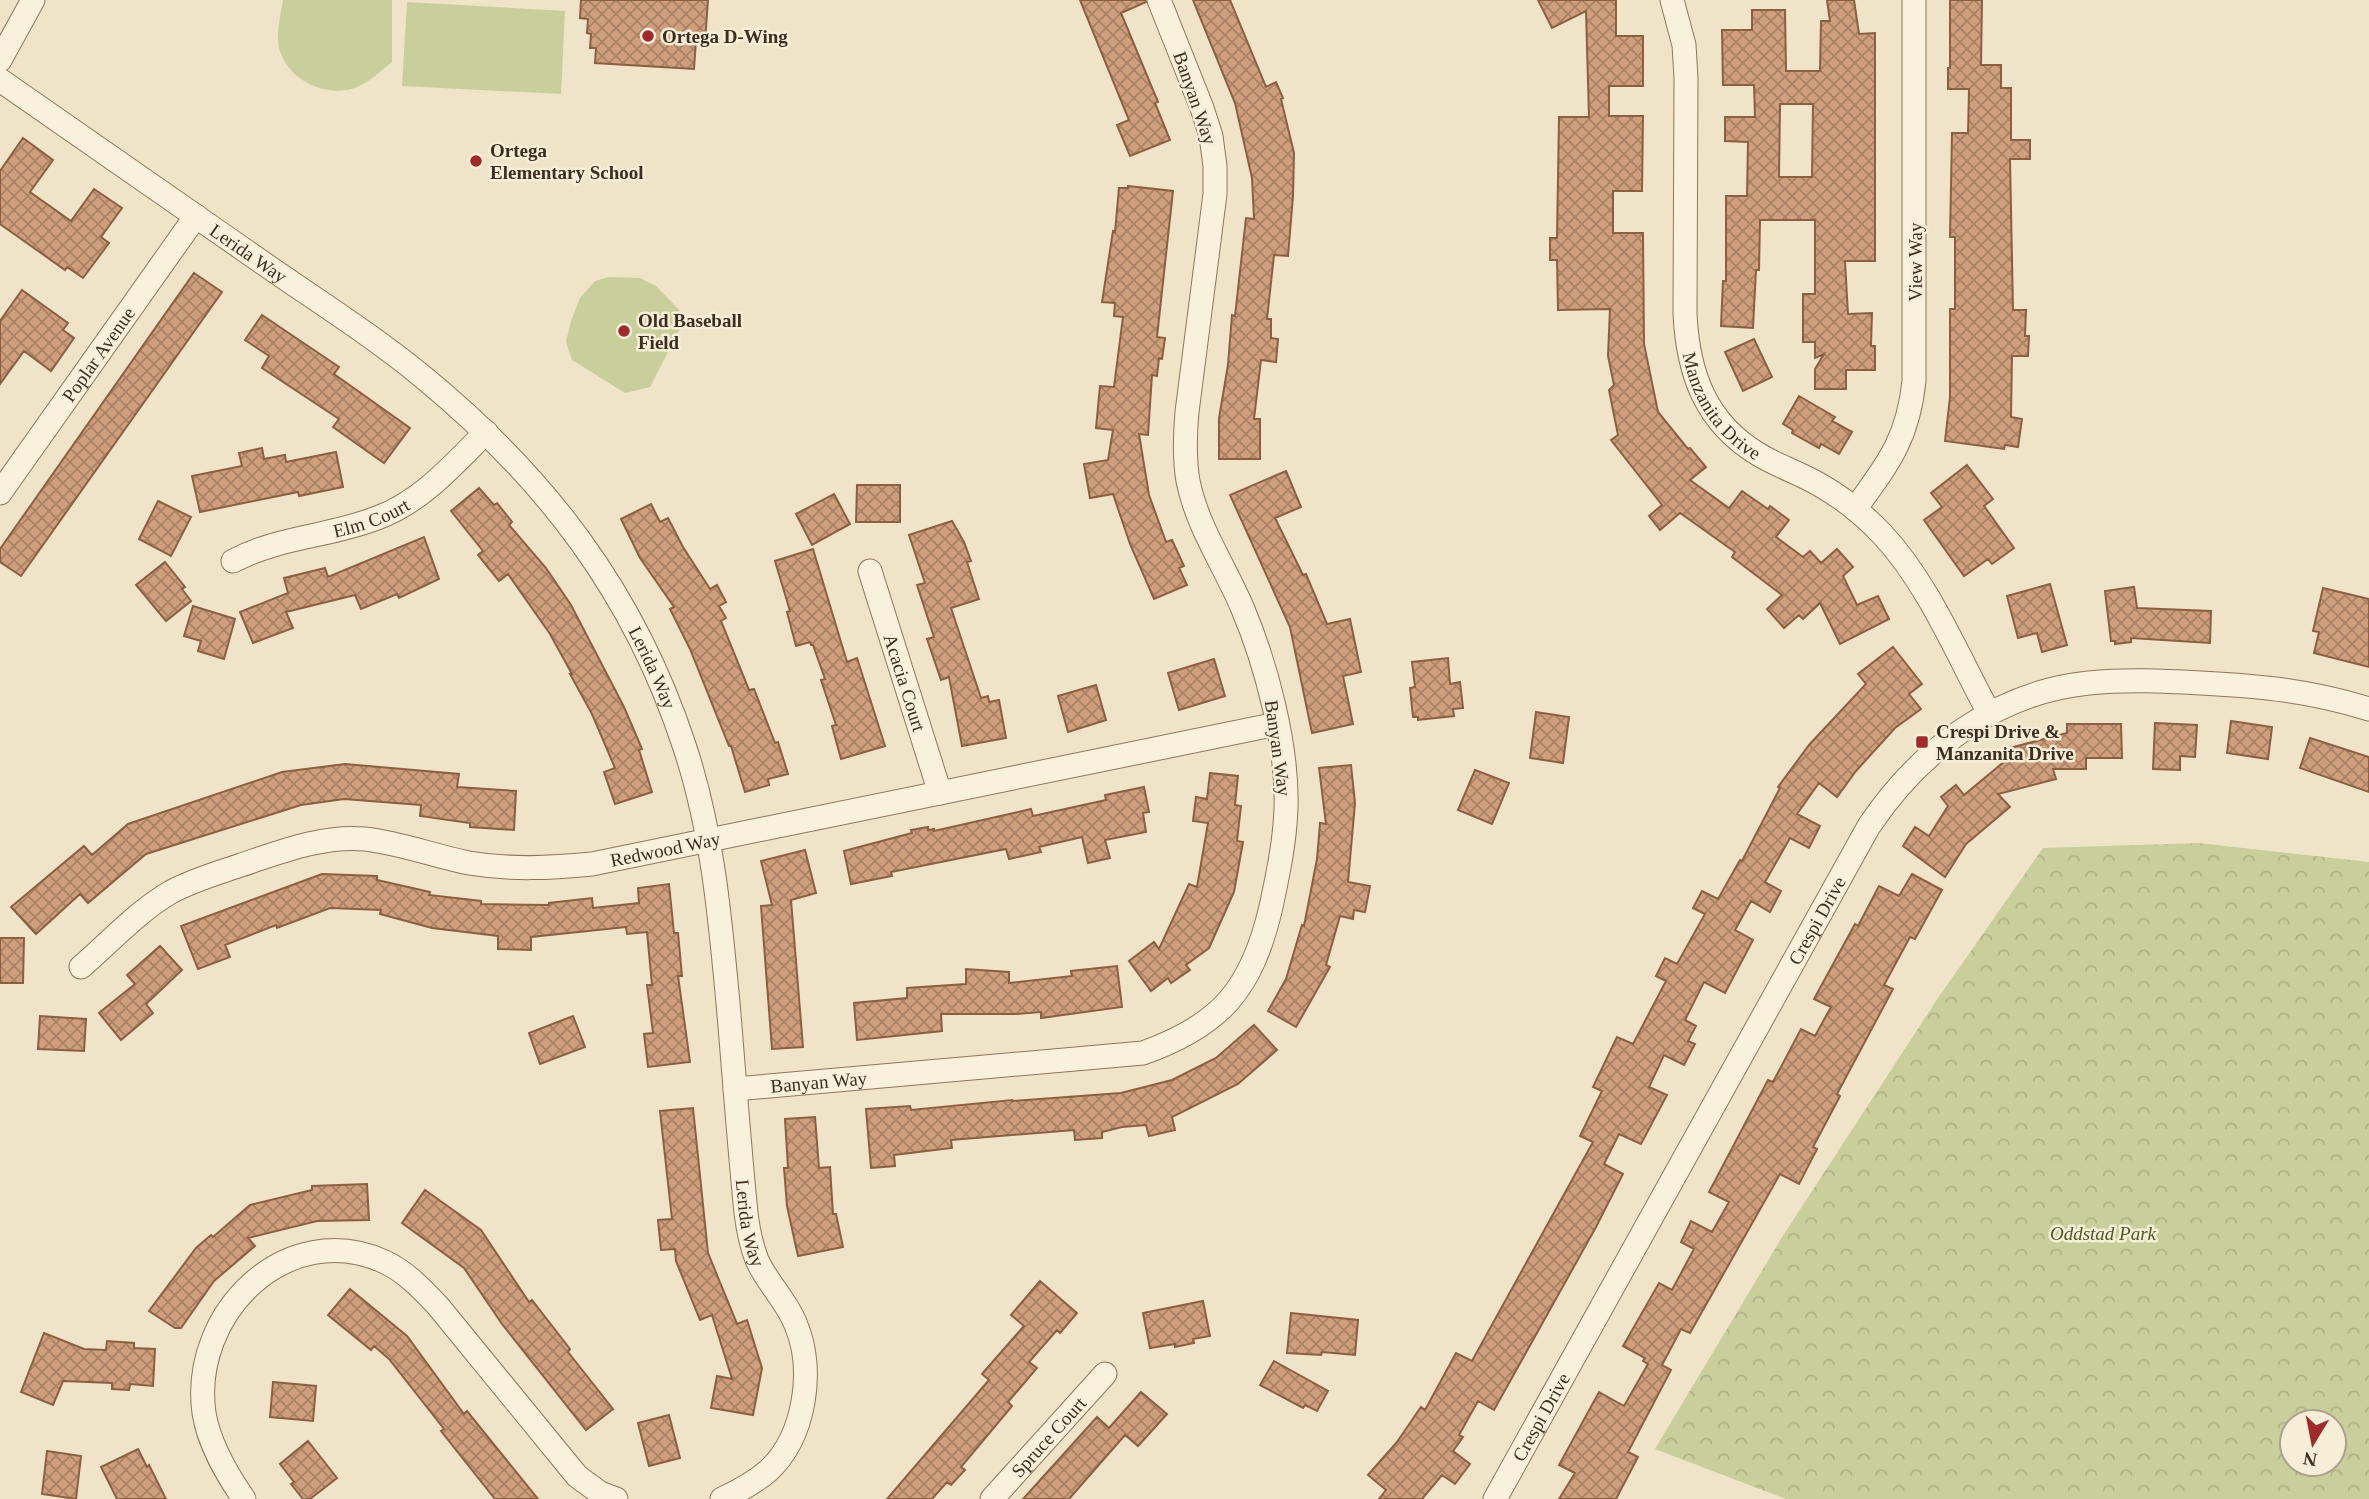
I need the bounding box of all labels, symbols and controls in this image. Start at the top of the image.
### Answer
place label: Ortega D-Wing [662,26,788,47]
marker: Ortega D-Wing [640,28,656,44]
street label: Banyan Way [1169,49,1221,148]
place label: Ortega Elementary School [490,140,644,183]
marker: Ortega Elementary School [468,153,484,169]
street label: Lerida Way [206,219,291,287]
street label: View Way [1905,222,1926,301]
street label: Poplar Avenue [58,303,139,406]
place label: Old Baseball Field [638,310,742,353]
marker: Old Baseball Field [616,323,632,339]
street label: Manzanita Drive [1679,350,1765,464]
street label: Elm Court [331,493,414,541]
street label: Lerida Way [625,623,681,712]
street label: Acacia Court [880,631,931,735]
street label: Banyan Way [1261,699,1295,798]
place label: Crespi Drive & Manzanita Drive [1936,721,2074,764]
marker: Crespi Drive & Manzanita Drive [1914,734,1930,750]
street label: Redwood Way [608,827,722,871]
street label: Crespi Drive [1784,873,1849,968]
street label: Banyan Way [770,1067,868,1096]
street label: Lerida Way [732,1178,769,1270]
park label: Oddstad Park [2050,1223,2157,1244]
street label: Crespi Drive [1508,1369,1574,1465]
street label: Spruce Court [1007,1392,1090,1481]
north arrow [2278,1408,2348,1478]
text: N [2301,1448,2319,1471]

